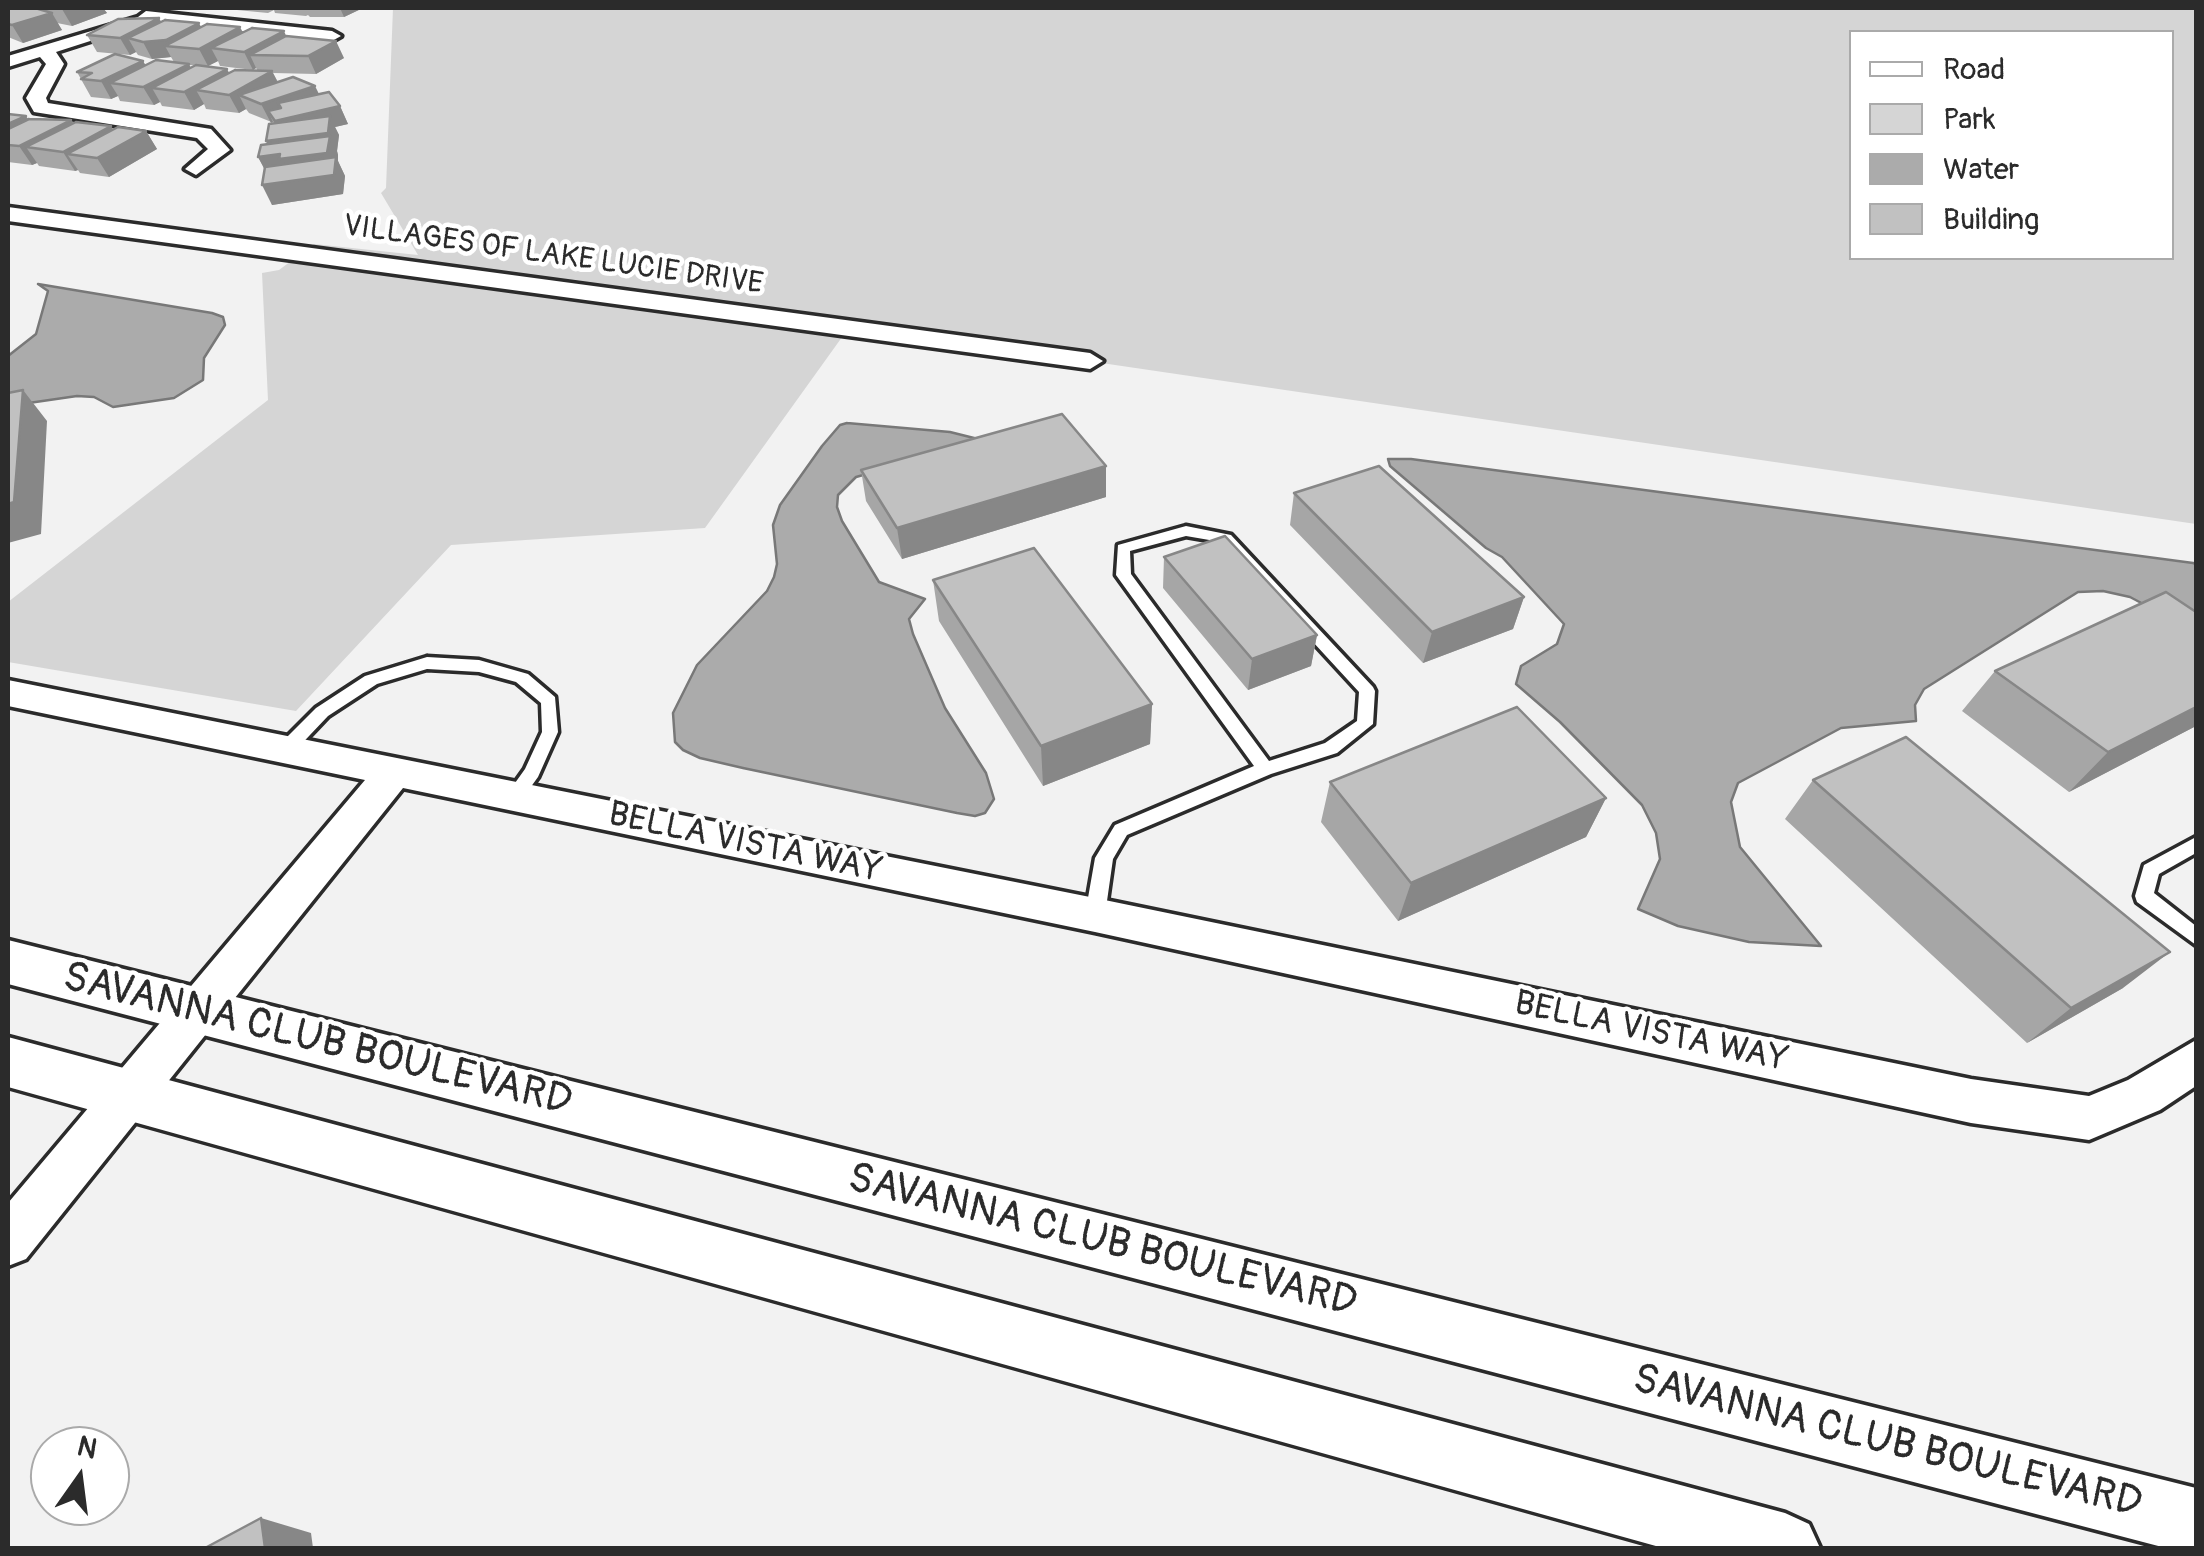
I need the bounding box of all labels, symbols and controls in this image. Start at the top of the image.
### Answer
legend [1849,30,2174,260]
text: Road [1943,51,2005,88]
text: Park [1943,101,1996,138]
text: Water [1943,151,2019,188]
text: Building [1943,201,2039,238]
street label: VILLAGES OF LAKE LUCIE DRIVE [341,209,765,303]
street label: BELLA VISTA WAY [604,795,886,893]
street label: SAVANNA CLUB BOULEVARD [57,953,577,1129]
street label: BELLA VISTA WAY [1510,984,1792,1082]
street label: SAVANNA CLUB BOULEVARD [842,1154,1362,1330]
street label: SAVANNA CLUB BOULEVARD [1627,1355,2147,1531]
north arrow [30,1426,130,1526]
text: N [73,1429,100,1468]

